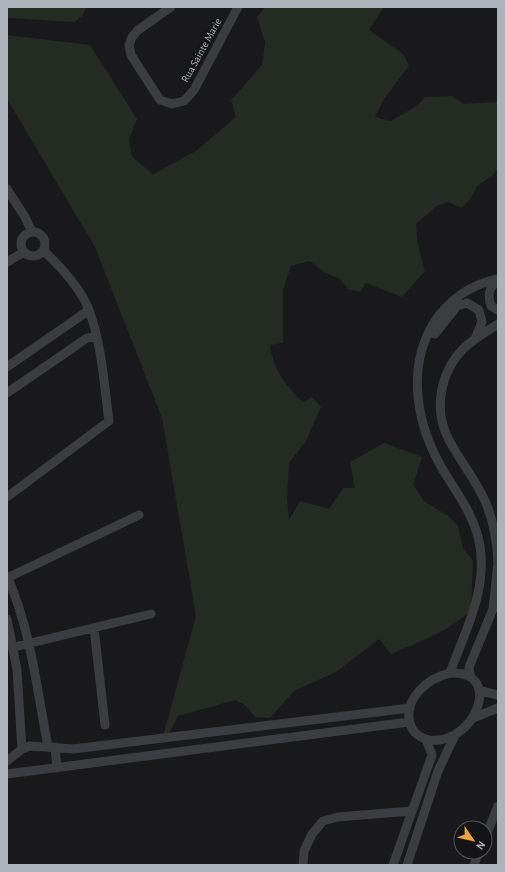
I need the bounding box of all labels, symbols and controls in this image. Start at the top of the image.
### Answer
street label: Rua Sainte Marie [179,16,224,84]
north arrow [453,820,493,860]
text: N [474,839,488,852]

